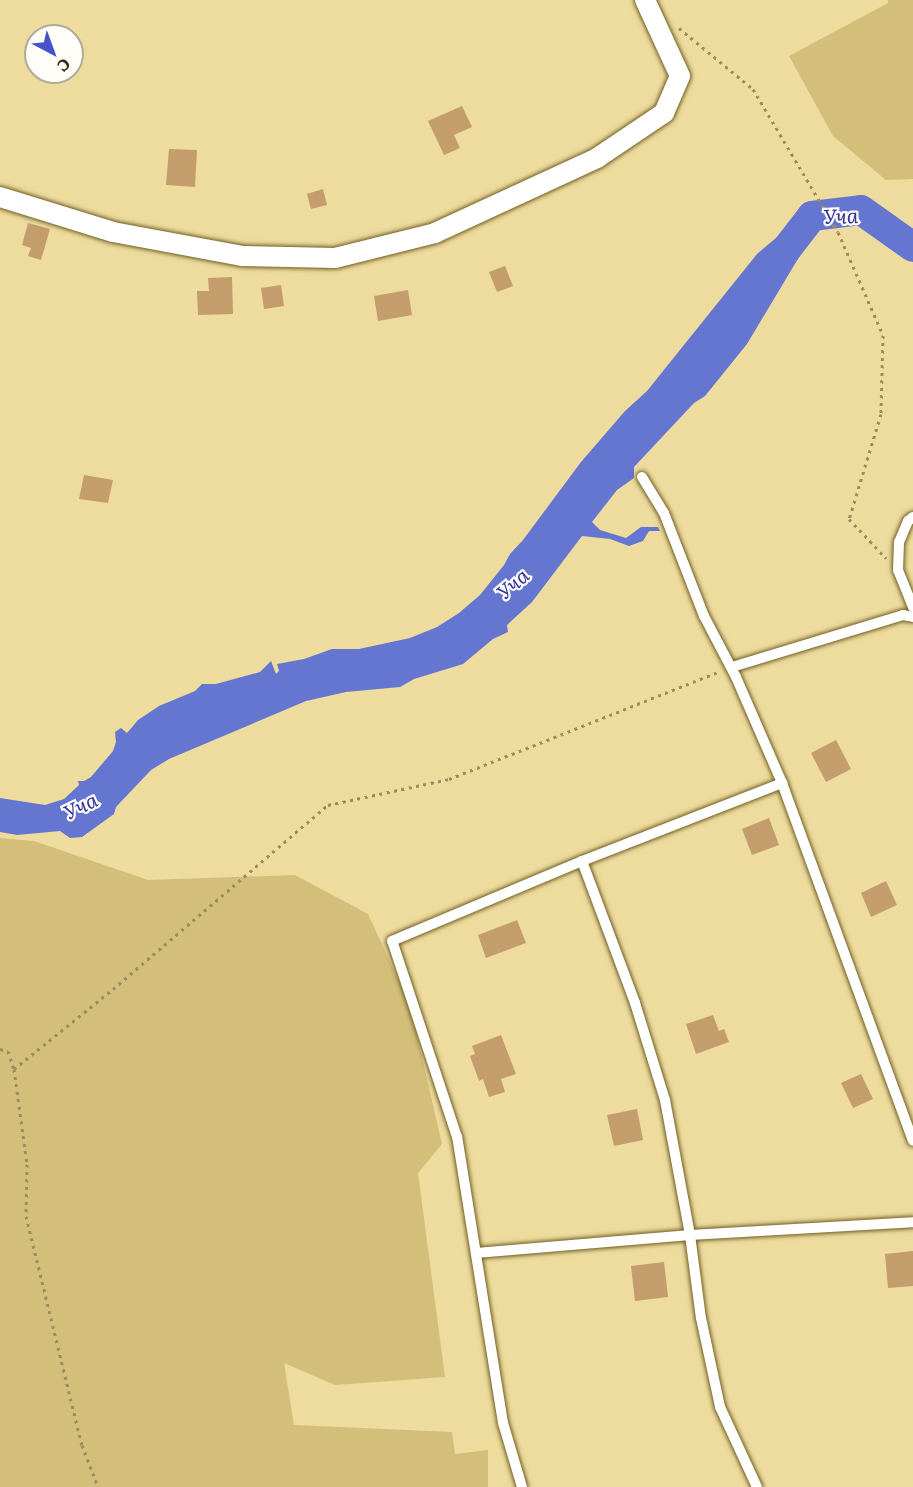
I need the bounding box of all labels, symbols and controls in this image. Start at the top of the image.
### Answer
north arrow [24,24,84,84]
text: С [52,53,77,79]
water label: Уча [823,202,859,228]
water label: Уча [491,563,533,603]
water label: Уча [59,787,101,823]

